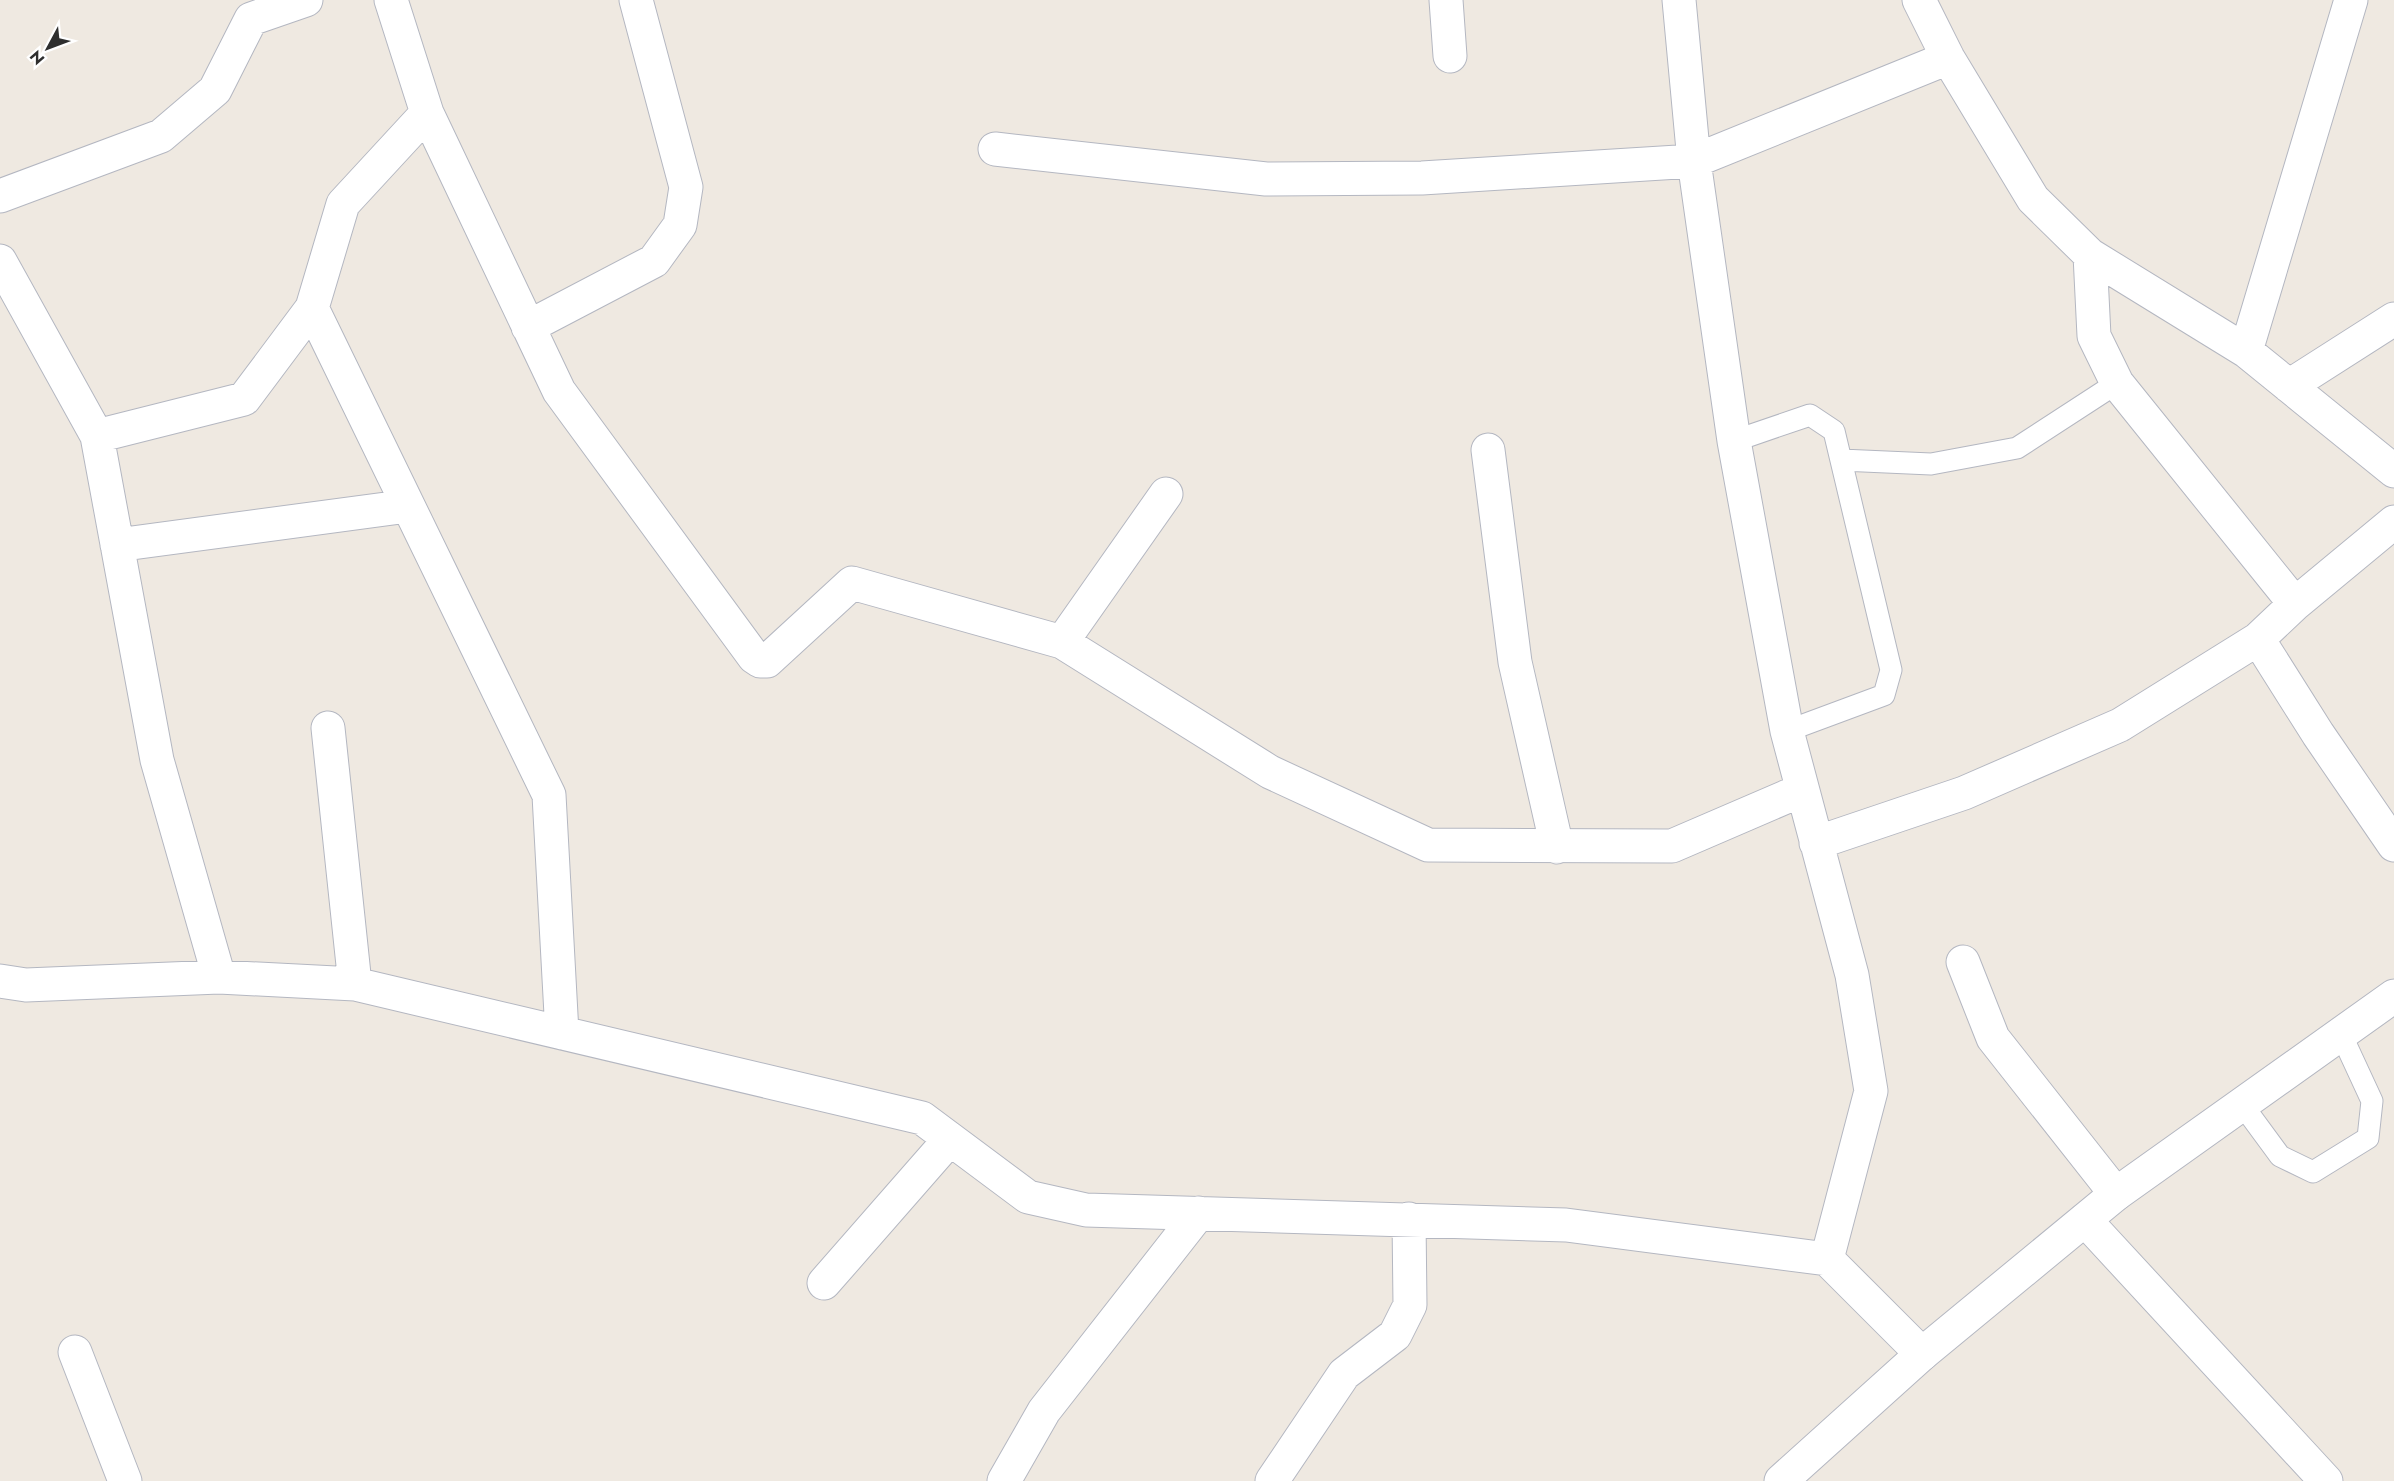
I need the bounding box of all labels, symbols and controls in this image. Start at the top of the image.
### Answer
north arrow [18,18,78,78]
text: N [24,45,50,70]

